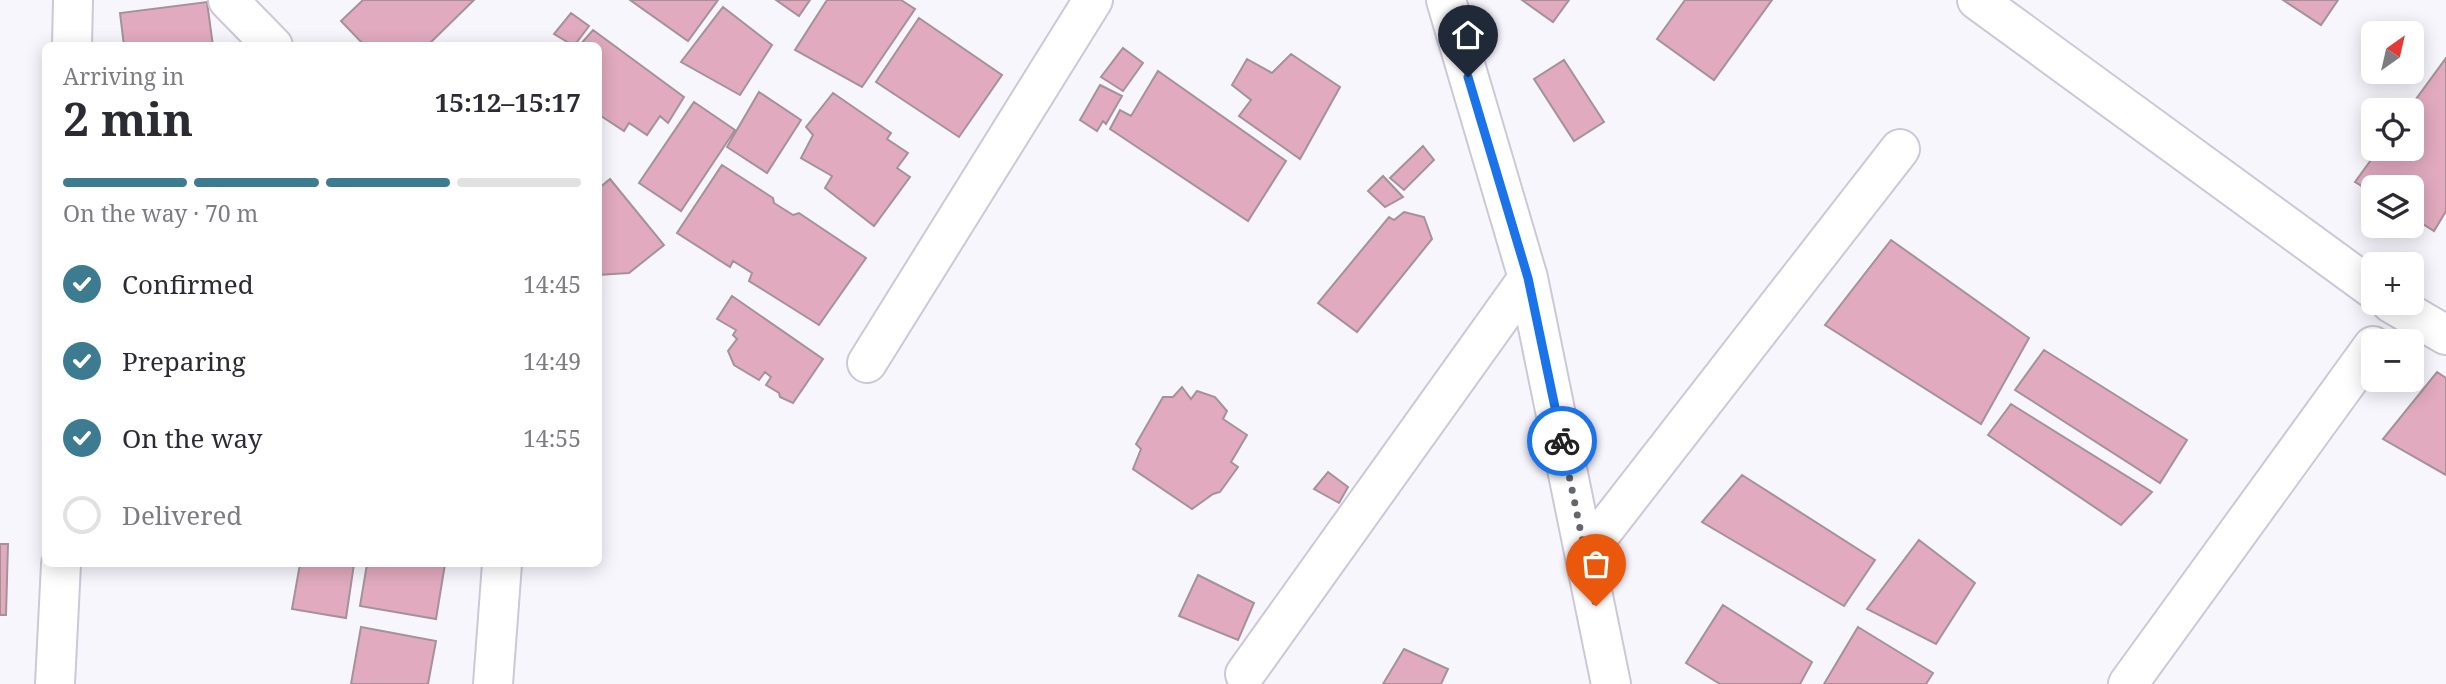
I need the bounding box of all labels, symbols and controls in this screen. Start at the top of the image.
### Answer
pin [1438,5,1498,77]
icon: home [1449,16,1487,54]
north arrow [2361,21,2424,84]
map controls [2361,21,2424,392]
text: Arriving in [63,60,184,92]
text: 15:12–15:17 [435,84,581,120]
text: 2 min [63,87,193,149]
button: locate [2361,98,2424,161]
button: layers [2361,175,2424,238]
text: On the way · 70 m [63,197,258,229]
button: + [2361,252,2424,315]
icon: check [63,265,101,303]
text: Confirmed [122,266,254,302]
text: 14:45 [523,268,581,300]
button: − [2361,329,2424,392]
icon: check [63,342,101,380]
text: Preparing [122,343,246,379]
text: 14:49 [523,345,581,377]
courier [1527,406,1597,476]
icon: check [63,419,101,457]
text: On the way [122,420,262,456]
text: 14:55 [523,422,581,454]
icon: bike [1543,422,1581,460]
text: Delivered [122,497,242,533]
pin [1566,534,1626,606]
icon: bag [1577,545,1615,583]

